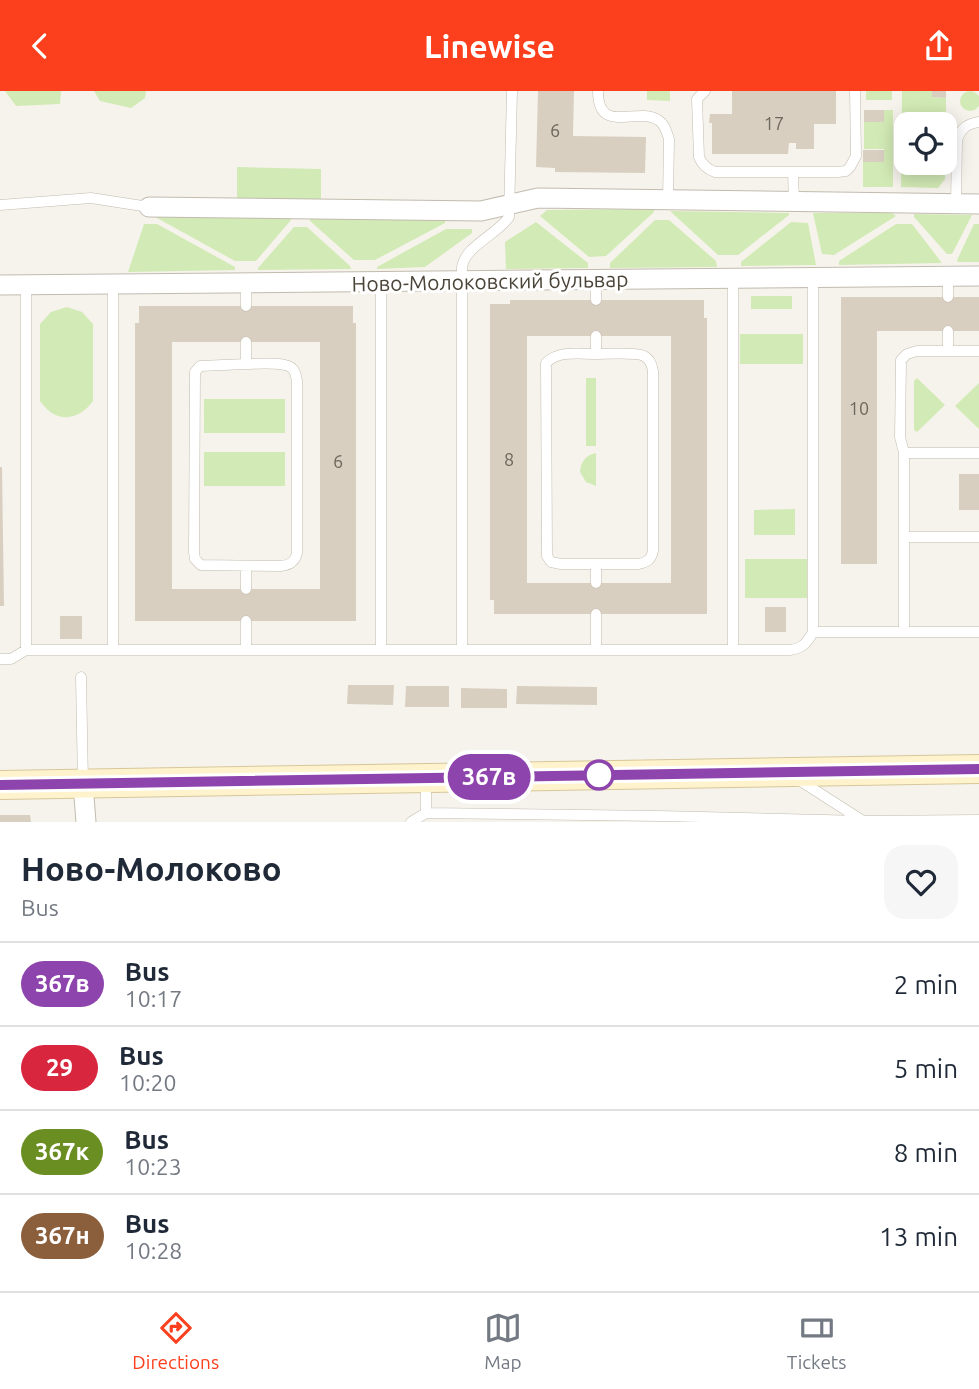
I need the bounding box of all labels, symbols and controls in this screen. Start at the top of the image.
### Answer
icon: back [21,27,59,65]
icon: share [920,27,958,65]
text: Linewise [424,28,555,64]
map controls [894,112,957,175]
button: locate [894,112,957,175]
house number: 17 [764,113,784,133]
house number: 6 [550,120,560,140]
street label: Ново-Молоковский бульвар [351,267,629,295]
house number: 10 [849,398,869,418]
house number: 8 [504,449,514,469]
house number: 6 [333,451,343,471]
line badge: 367в [440,754,538,800]
unlabelled marker [584,760,614,790]
text: 367в [462,763,516,790]
button: heart [884,845,958,919]
text: Ново-Молоково [21,850,282,887]
text: Bus [21,895,59,920]
text: Bus [125,957,169,986]
text: 367в [35,970,90,997]
text: 2 min [894,970,958,999]
text: 10:17 [125,986,182,1011]
text: Bus [119,1041,164,1070]
text: 29 [46,1054,73,1081]
text: 5 min [894,1054,958,1083]
text: 10:20 [119,1070,177,1095]
text: Bus [124,1125,169,1154]
text: 367к [35,1138,89,1165]
text: 8 min [894,1138,958,1167]
text: 10:23 [124,1154,182,1179]
text: Bus [125,1209,170,1238]
text: 367н [35,1222,90,1249]
text: 13 min [879,1222,958,1251]
text: 10:28 [125,1238,182,1263]
tab: Directions [132,1309,219,1373]
tab: Map [484,1309,522,1373]
tab: Tickets [787,1309,847,1373]

